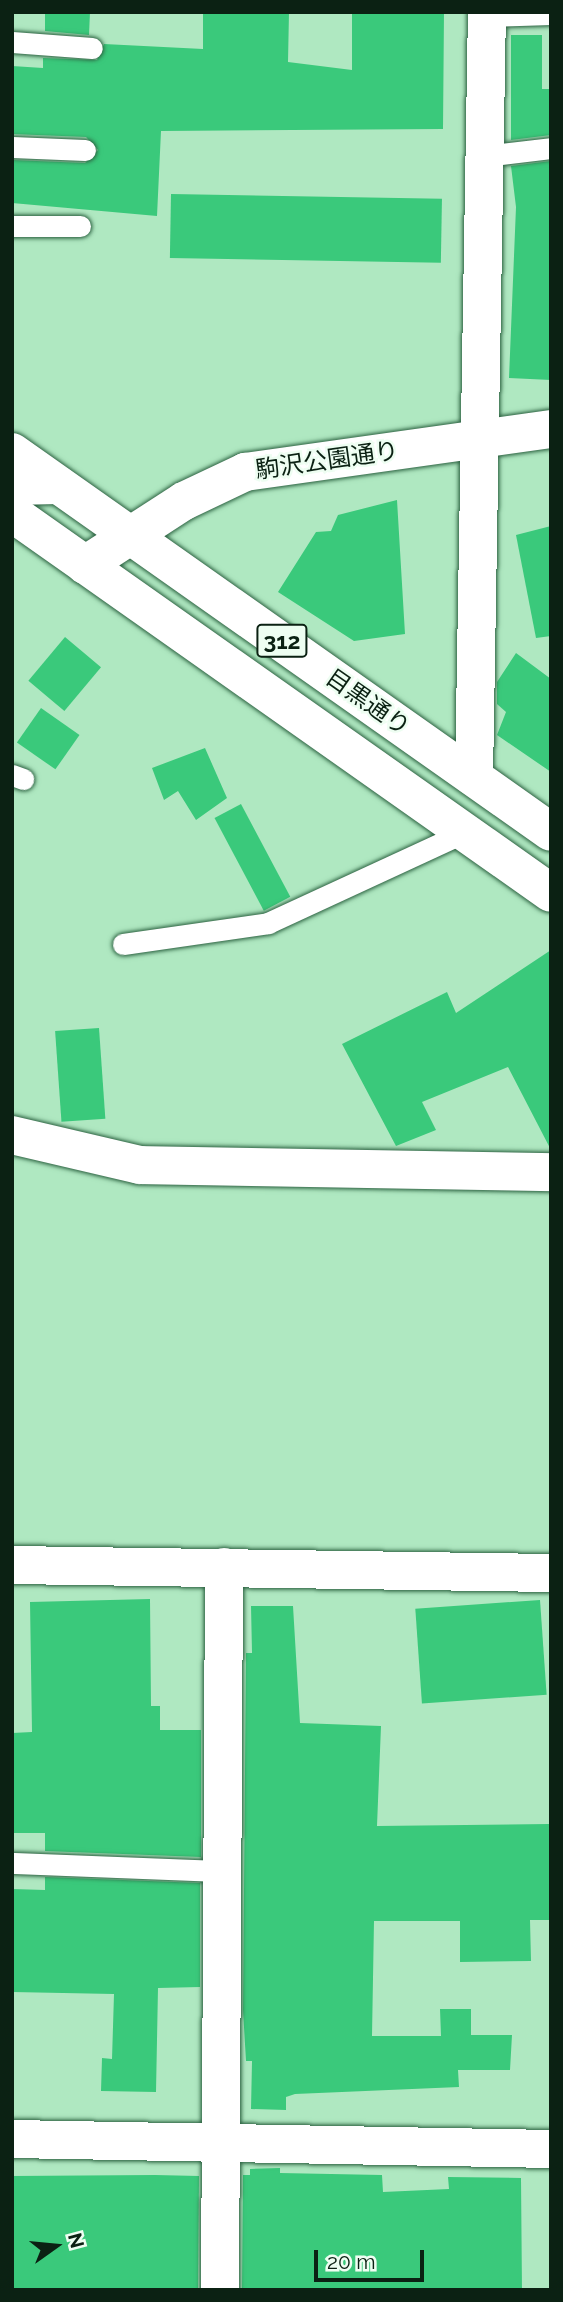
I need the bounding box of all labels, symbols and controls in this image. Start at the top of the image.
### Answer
street label: 駒沢公園通り [254,436,400,484]
road number: 312 [256,622,308,660]
street label: 目黒通り [320,663,416,741]
north arrow [21,2211,91,2281]
text: N [64,2231,89,2250]
scale bar [318,2236,428,2280]
text: 20 m [327,2249,375,2274]

